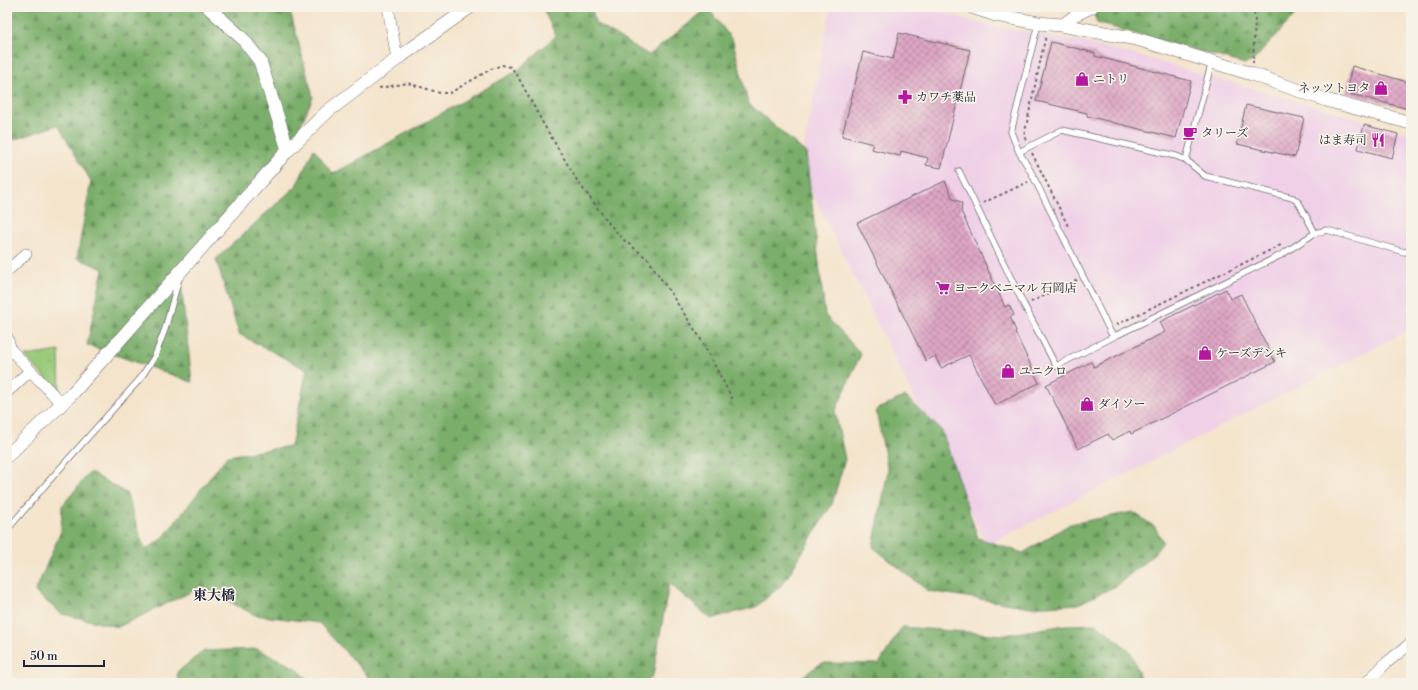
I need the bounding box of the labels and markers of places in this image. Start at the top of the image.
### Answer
shop icon: ニトリ [1074,71,1090,87]
place label: ニトリ [1093,72,1129,87]
shop icon: ネッツトヨタ [1373,80,1389,96]
place label: ネッツトヨタ [1298,81,1370,96]
pharmacy icon: カワチ薬品 [897,89,913,105]
place label: カワチ薬品 [916,90,976,105]
cafe icon: タリーズ [1182,125,1198,141]
place label: タリーズ [1201,126,1248,141]
restaurant icon: はま寿司 [1370,132,1386,148]
place label: はま寿司 [1319,133,1367,148]
supermarket icon: ヨークベニマル 石岡店 [935,280,951,296]
place label: ヨークベニマル 石岡店 [954,281,1076,296]
shop icon: ケーズデンキ [1197,345,1213,361]
place label: ケーズデンキ [1216,346,1287,361]
shop icon: ユニクロ [1000,363,1016,379]
place label: ユニクロ [1019,364,1067,379]
shop icon: ダイソー [1079,396,1095,412]
place label: ダイソー [1098,397,1146,412]

